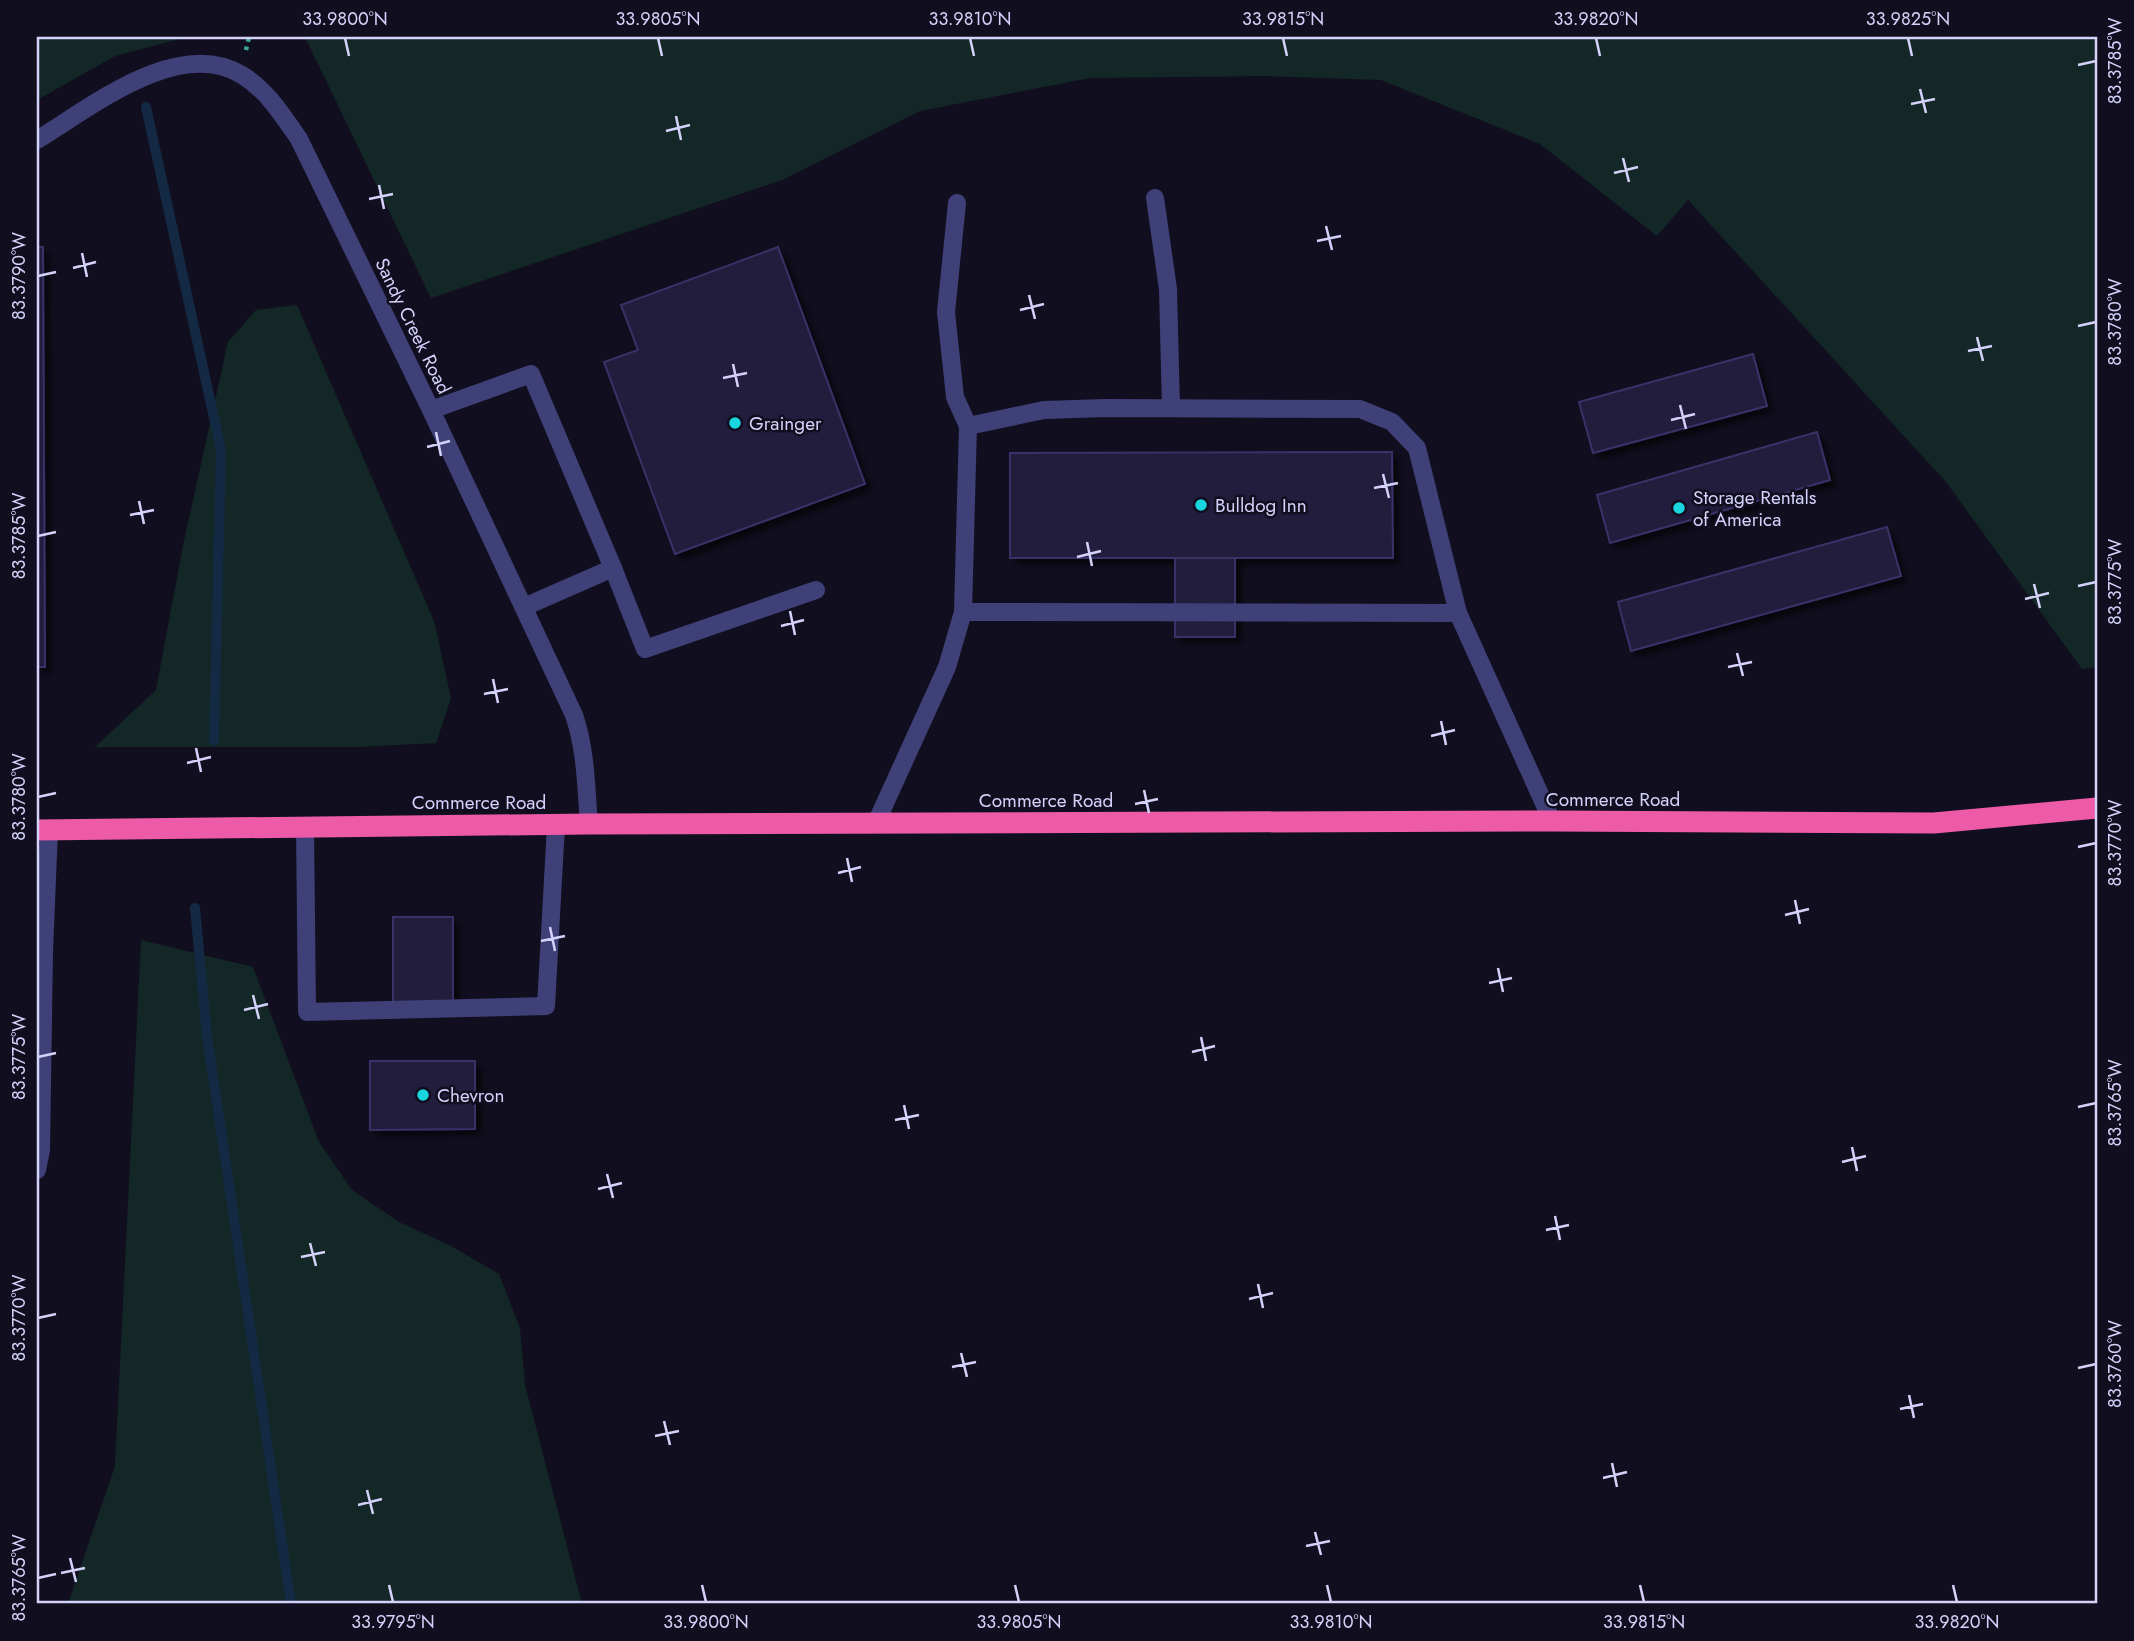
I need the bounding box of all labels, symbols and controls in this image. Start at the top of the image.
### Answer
text: 33.9800°N [302,6,388,32]
text: 33.9805°N [616,6,700,32]
text: 33.9810°N [929,6,1011,32]
text: 33.9815°N [1242,6,1324,32]
text: 33.9820°N [1554,6,1638,32]
text: 33.9825°N [1866,6,1950,32]
text: 83.3785°W [2102,18,2128,104]
text: 83.3790°W [6,232,32,320]
street label: Sandy Creek Road [368,253,458,399]
text: 83.3780°W [2102,278,2128,366]
place label: Grainger [749,410,822,437]
marker: Grainger [727,415,743,431]
place label: Storage Rentals of America [1693,484,1817,533]
place label: Bulldog Inn [1215,492,1307,519]
text: 83.3785°W [6,493,32,579]
marker: Bulldog Inn [1193,497,1209,513]
marker: Storage Rentals of America [1671,500,1687,516]
text: 83.3775°W [2102,539,2128,625]
text: 83.3780°W [6,753,32,841]
street label: Commerce Road [1546,786,1680,813]
street label: Commerce Road [979,787,1113,814]
street label: Commerce Road [412,789,546,816]
text: 83.3770°W [2102,799,2128,886]
text: 83.3775°W [6,1014,32,1100]
text: 83.3765°W [2102,1059,2128,1147]
place label: Chevron [437,1082,504,1109]
marker: Chevron [415,1087,431,1103]
text: 83.3770°W [6,1274,32,1361]
text: 83.3760°W [2102,1320,2128,1408]
text: 83.3765°W [6,1534,32,1622]
text: 33.9795°N [351,1609,435,1635]
text: 33.9800°N [663,1609,749,1635]
text: 33.9805°N [977,1609,1061,1635]
text: 33.9810°N [1290,1609,1372,1635]
text: 33.9815°N [1603,1609,1685,1635]
text: 33.9820°N [1915,1609,1999,1635]

